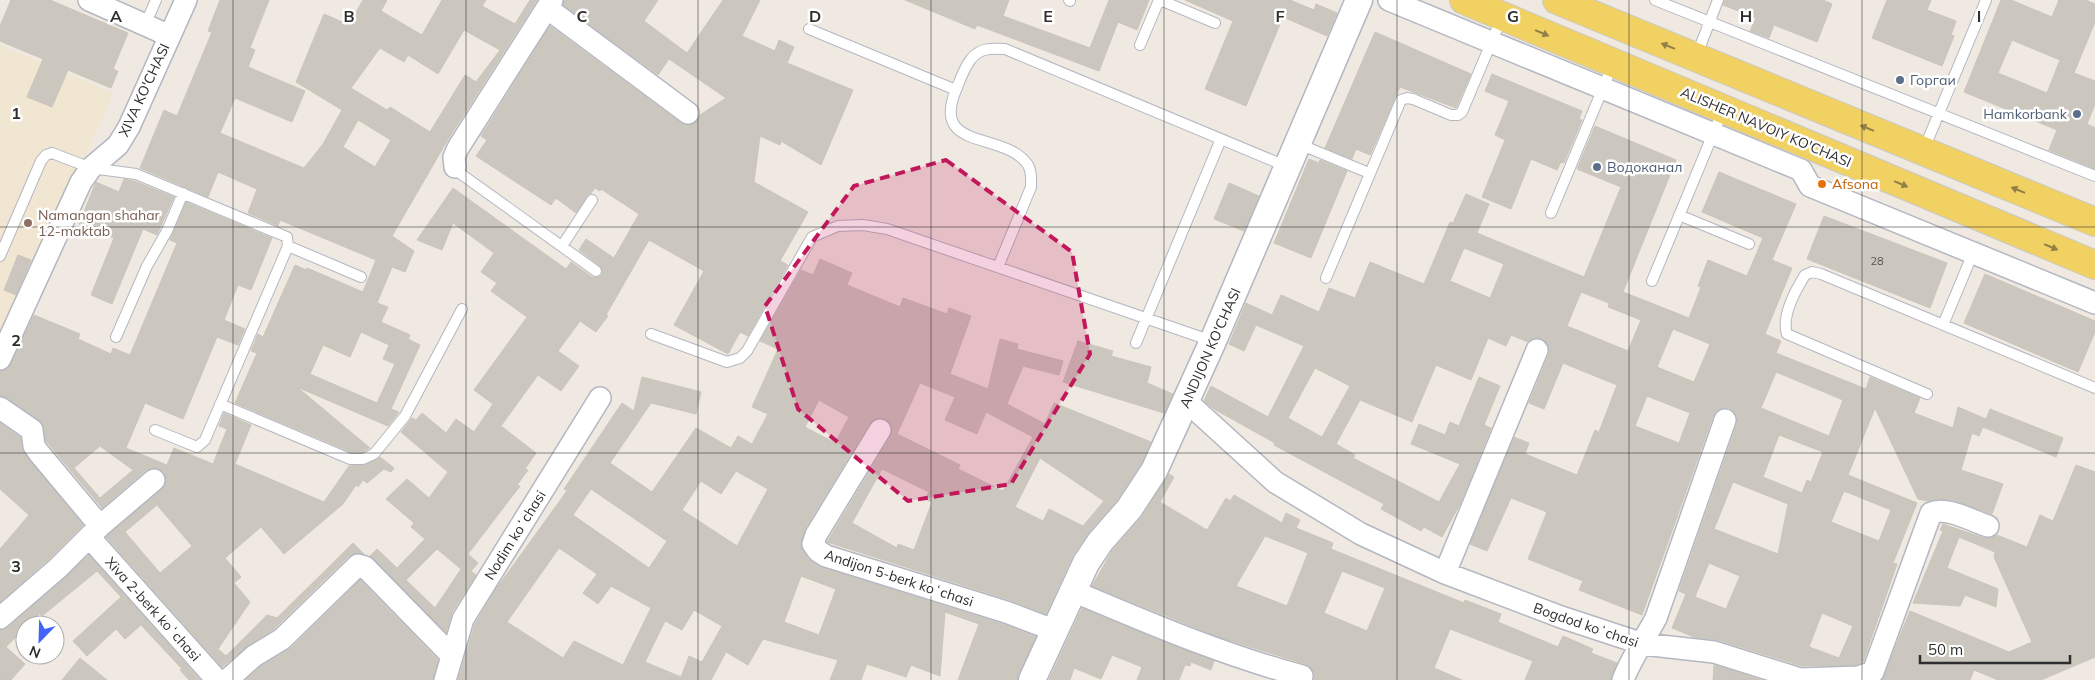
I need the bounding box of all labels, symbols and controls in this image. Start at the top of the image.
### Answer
text: A [110,6,122,26]
text: B [343,6,355,26]
text: C [577,6,588,26]
text: D [809,6,821,26]
text: E [1043,6,1053,26]
text: F [1275,6,1285,26]
text: G [1507,6,1519,26]
text: H [1740,6,1752,26]
text: I [1977,6,1981,26]
one-way arrow [1535,29,1549,37]
street label: XIVA KO'CHASI [115,40,173,140]
one-way arrow [1661,42,1676,50]
place label: Горгаи [1910,71,1956,89]
marker: Горгаи [1894,74,1906,86]
street label: ALISHER NAVOIY KO'CHASI [1678,83,1854,171]
text: 1 [11,103,21,123]
place label: Hamkorbank [1983,105,2068,123]
marker: Hamkorbank [2071,108,2083,120]
one-way arrow [1859,124,1874,132]
place label: Водоканал [1607,158,1683,176]
marker: Водоканал [1591,161,1603,173]
place label: Afsona [1832,175,1878,193]
marker: Afsona [1816,178,1828,190]
one-way arrow [1894,180,1908,188]
one-way arrow [2010,186,2025,193]
place label: Namangan shahar 12-maktab [38,206,161,240]
marker: Namangan shahar 12-maktab [22,217,34,229]
one-way arrow [2044,243,2058,251]
house number: 28 [1870,254,1884,268]
street label: ANDIJON KO'CHASI [1175,285,1245,411]
text: 2 [11,330,21,350]
street label: Nodim koʻchasi [480,487,550,583]
street label: Аndijon 5-berk koʻchasi [822,545,976,611]
street label: Xiva 2-berk koʻchasi [101,553,205,665]
text: 3 [11,556,21,576]
street label: Bogdod koʻchasi [1531,599,1641,651]
north arrow [15,615,65,665]
scale bar [1920,632,2070,664]
text: 50 m [1928,640,1963,659]
text: N [27,642,43,662]

